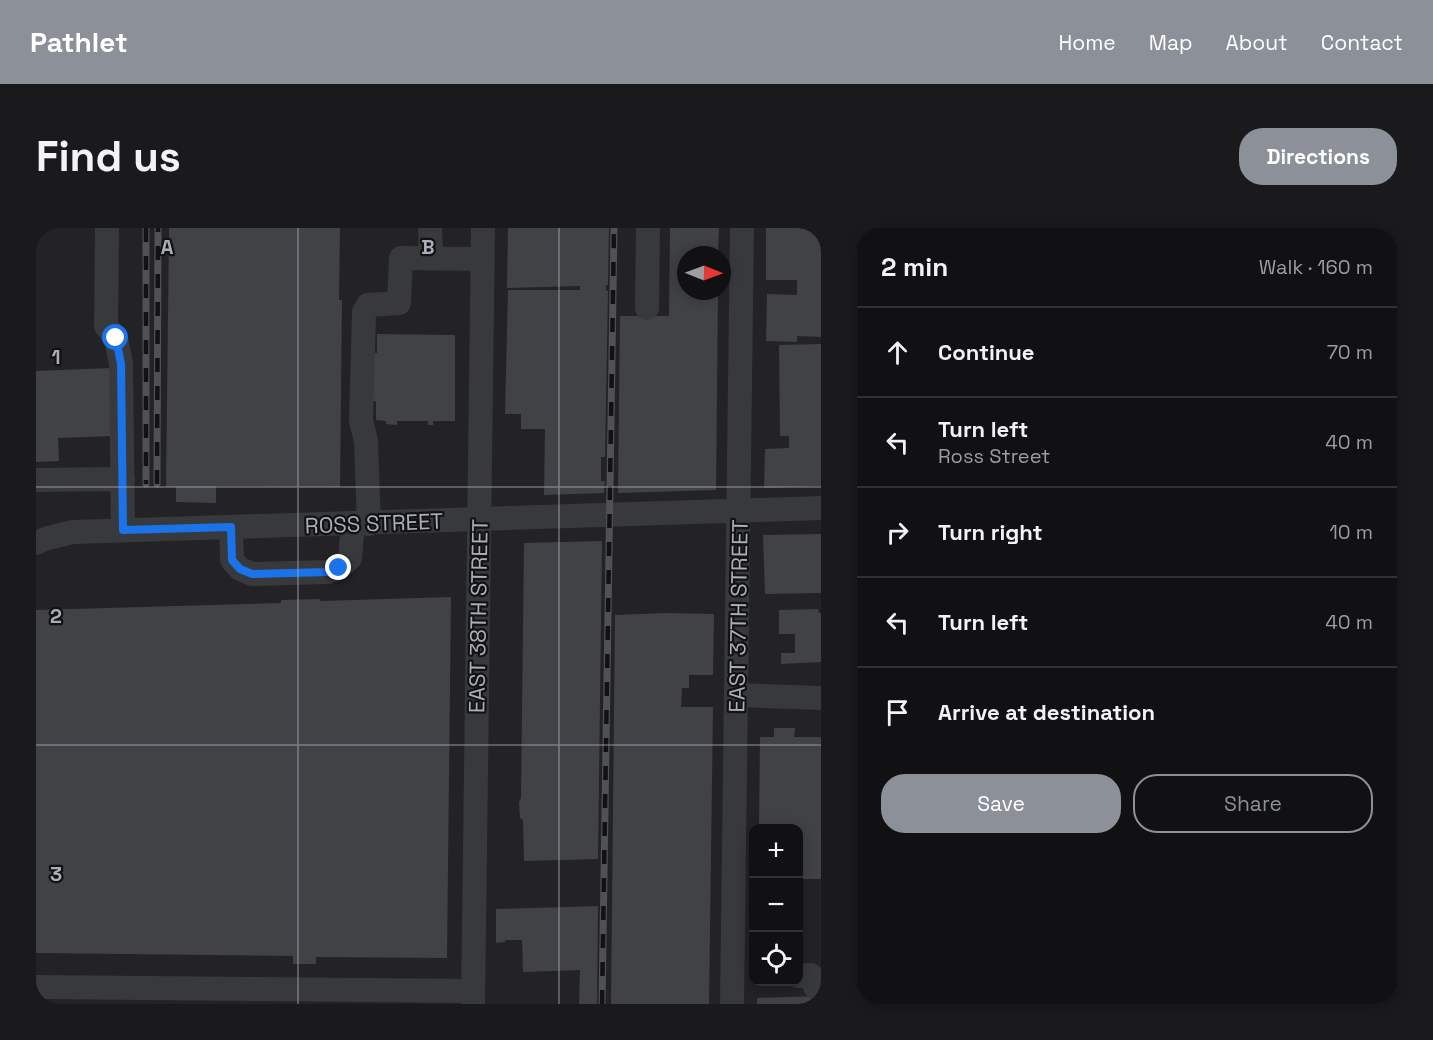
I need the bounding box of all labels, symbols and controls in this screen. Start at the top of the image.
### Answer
text: Pathlet [30,24,128,60]
text: Home [1058,29,1116,56]
text: Map [1149,29,1193,56]
text: About [1226,29,1288,56]
text: Contact [1321,29,1403,56]
button: Directions [1239,128,1397,185]
text: Find us [36,130,181,183]
text: A [161,234,174,260]
text: B [421,234,435,260]
north arrow [677,246,731,300]
text: 2 min [881,250,948,284]
text: Walk · 160 m [1259,254,1373,280]
route start [102,324,128,350]
icon: ahead [881,336,914,369]
text: Continue [938,338,1034,366]
text: 70 m [1327,339,1373,365]
text: 1 [51,344,61,370]
text: Turn left [938,415,1028,443]
icon: left [881,426,914,459]
text: 40 m [1325,429,1373,455]
text: Ross Street [938,443,1050,469]
street label: ROSS STREET [304,507,444,539]
icon: right [881,516,914,549]
text: Turn right [938,518,1043,546]
street label: EAST 38TH STREET [462,519,494,713]
street label: EAST 37TH STREET [722,519,754,713]
text: 10 m [1329,519,1373,545]
route end [325,554,351,580]
text: 2 [50,603,62,629]
icon: left [881,606,914,639]
text: Turn left [938,608,1028,636]
text: 40 m [1325,609,1373,635]
icon: arrive [881,696,914,729]
text: Arrive at destination [938,698,1155,726]
button: Save [881,774,1121,833]
button: Share [1133,774,1373,833]
map controls [749,824,803,986]
button: + [749,824,803,878]
text: 3 [50,861,62,887]
button: − [749,878,803,932]
button: locate [749,932,803,986]

